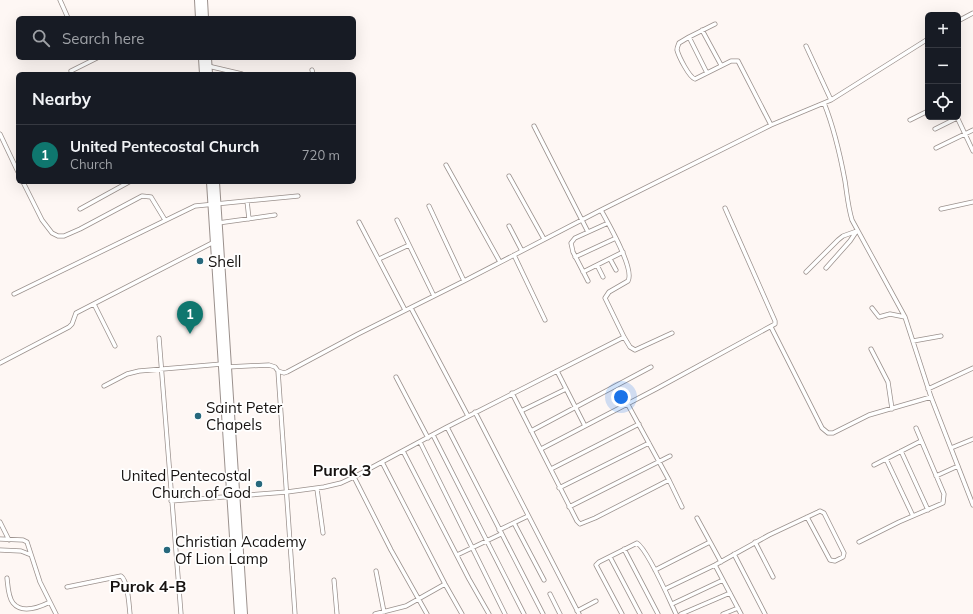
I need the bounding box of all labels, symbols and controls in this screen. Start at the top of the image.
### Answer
map controls [925,12,961,120]
button: + [925,12,961,48]
search box [16,16,356,60]
icon: search [30,27,52,49]
text: Search here [62,29,144,48]
button: − [925,48,961,84]
button: locate [925,84,961,120]
text: Nearby [32,88,91,109]
text: United Pentecostal Church [70,137,259,156]
text: 1 [41,147,49,163]
text: 720 m [302,147,340,163]
text: Church [70,156,113,172]
place label: Shell [208,252,241,271]
marker: Shell [195,256,205,266]
pin: 1 [177,301,203,334]
your location [611,387,631,407]
place label: Saint Peter Chapels [206,398,283,434]
marker: Saint Peter Chapels [193,411,203,421]
district label: Purok 3 [313,460,371,480]
place label: United Pentecostal Church of God [121,466,251,502]
marker: United Pentecostal Church of God [254,479,264,489]
place label: Christian Academy Of Lion Lamp [175,532,307,568]
marker: Christian Academy Of Lion Lamp [162,545,172,555]
district label: Purok 4-B [110,576,186,596]

